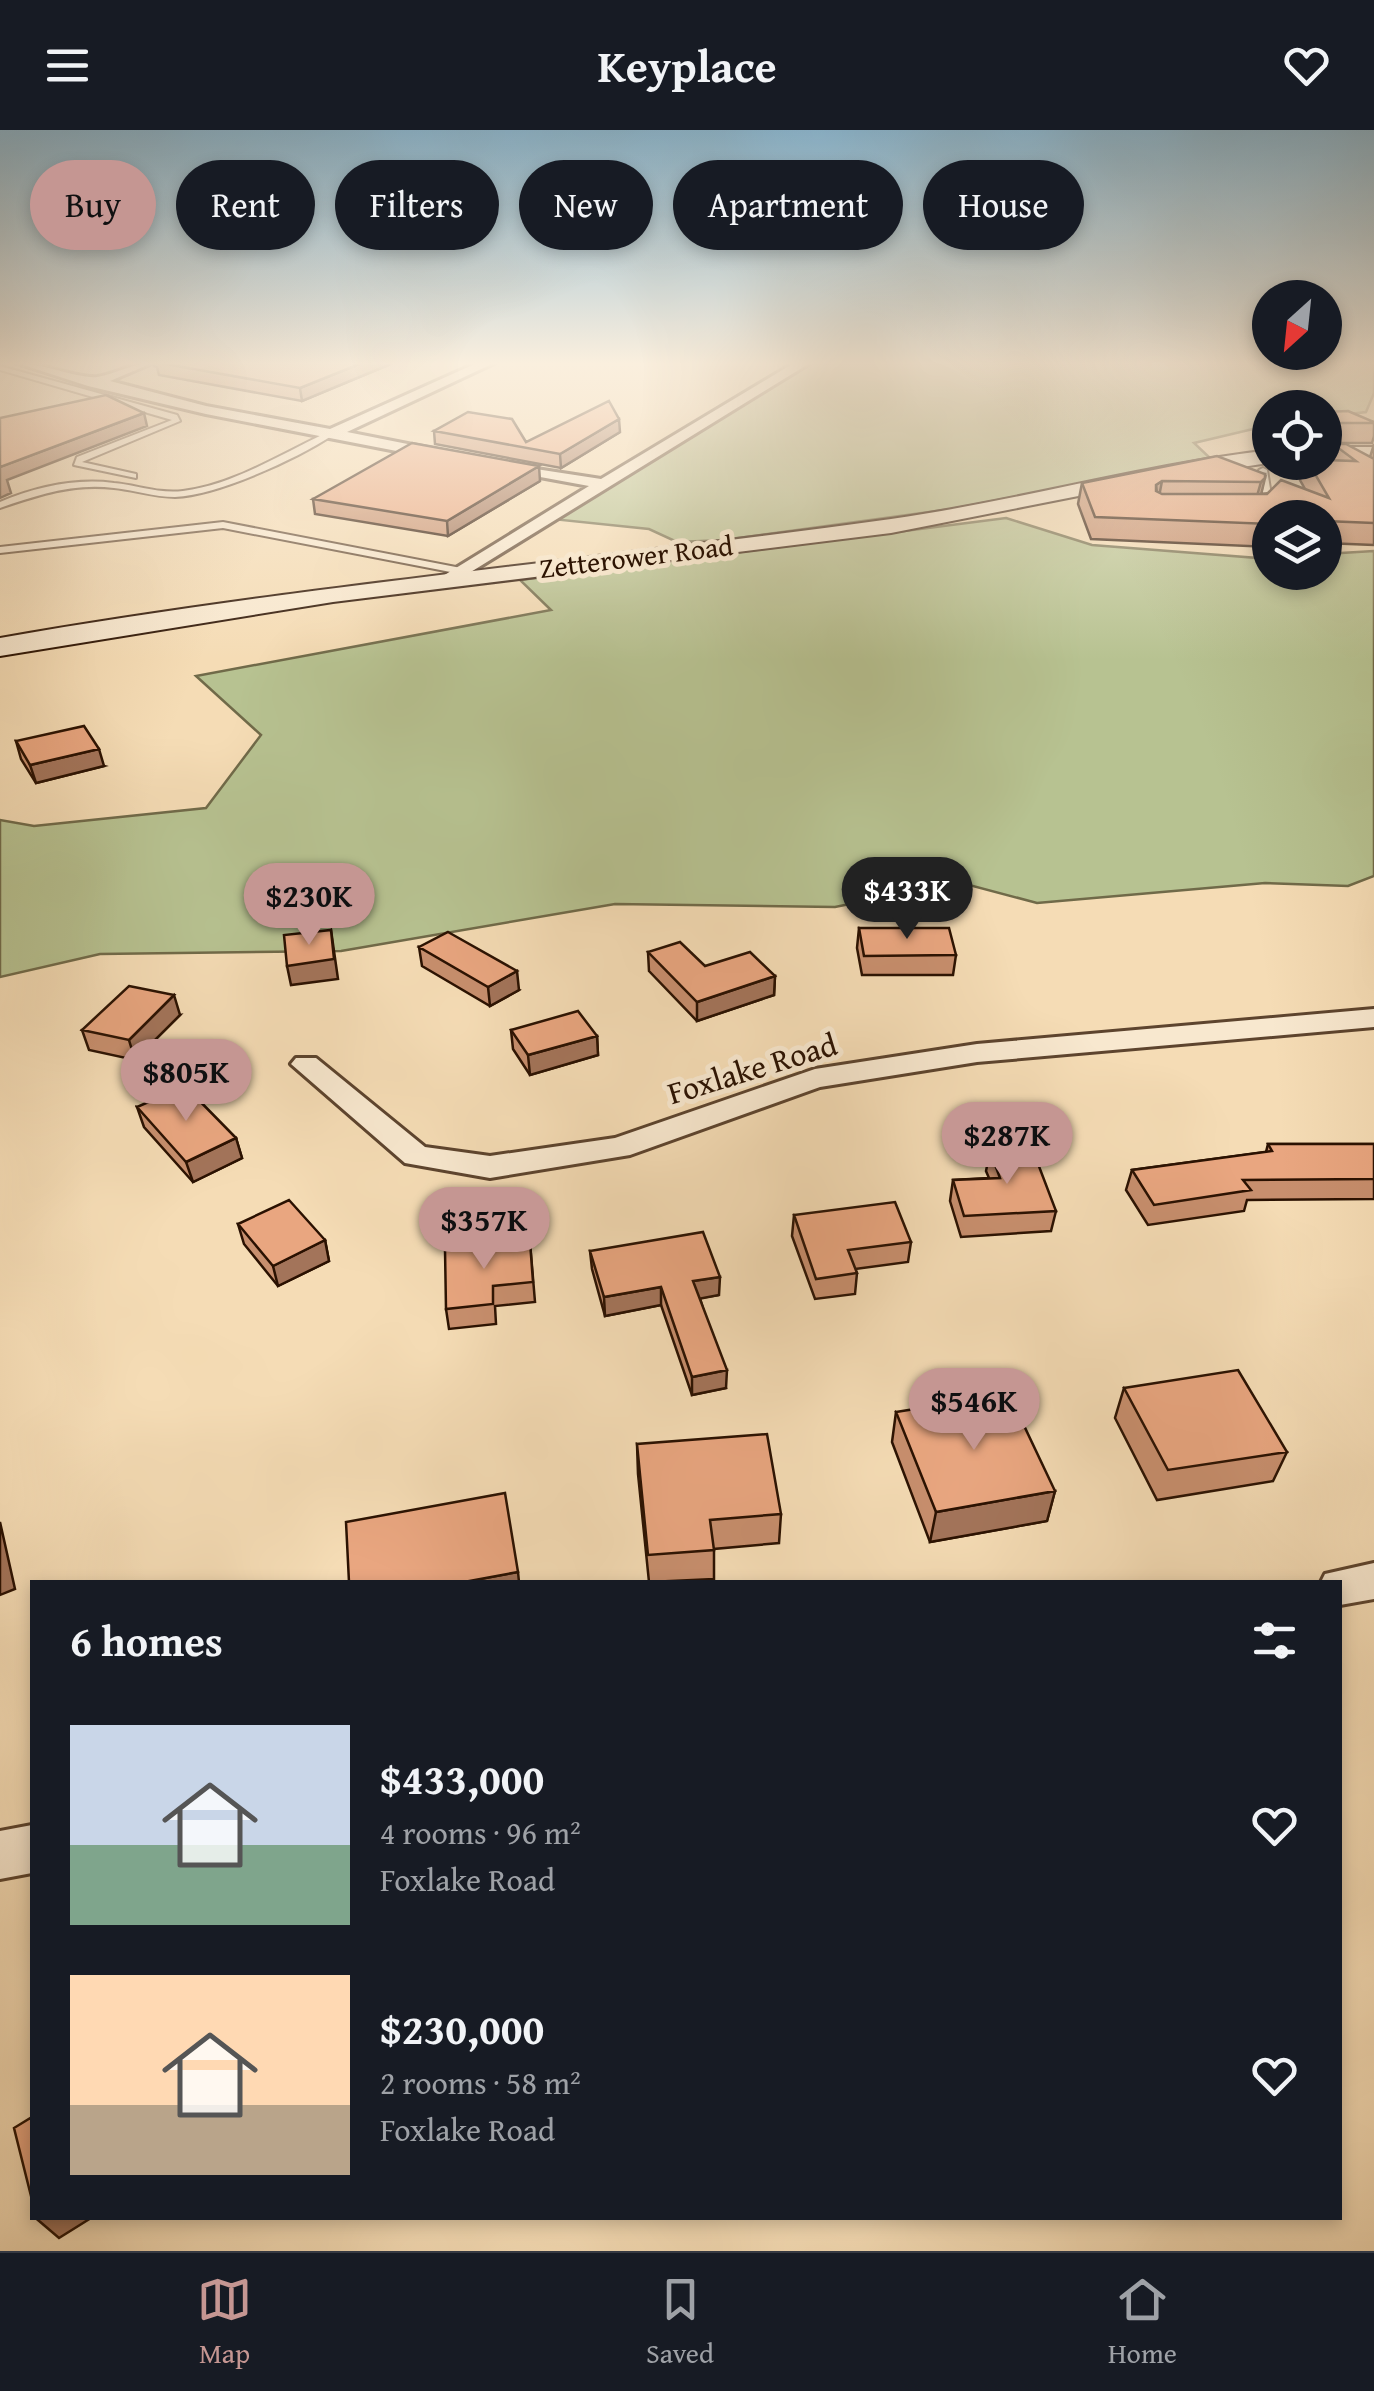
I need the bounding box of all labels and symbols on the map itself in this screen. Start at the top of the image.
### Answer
north arrow [1252,280,1342,370]
street label: Zetterower Road [537,524,735,588]
pin: $433K [837,857,977,942]
pin: $230K [239,863,379,948]
street label: Foxlake Road [661,1020,843,1116]
pin: $805K [116,1039,256,1124]
pin: $287K [937,1102,1077,1187]
pin: $357K [414,1187,554,1272]
pin: $546K [904,1368,1044,1453]

